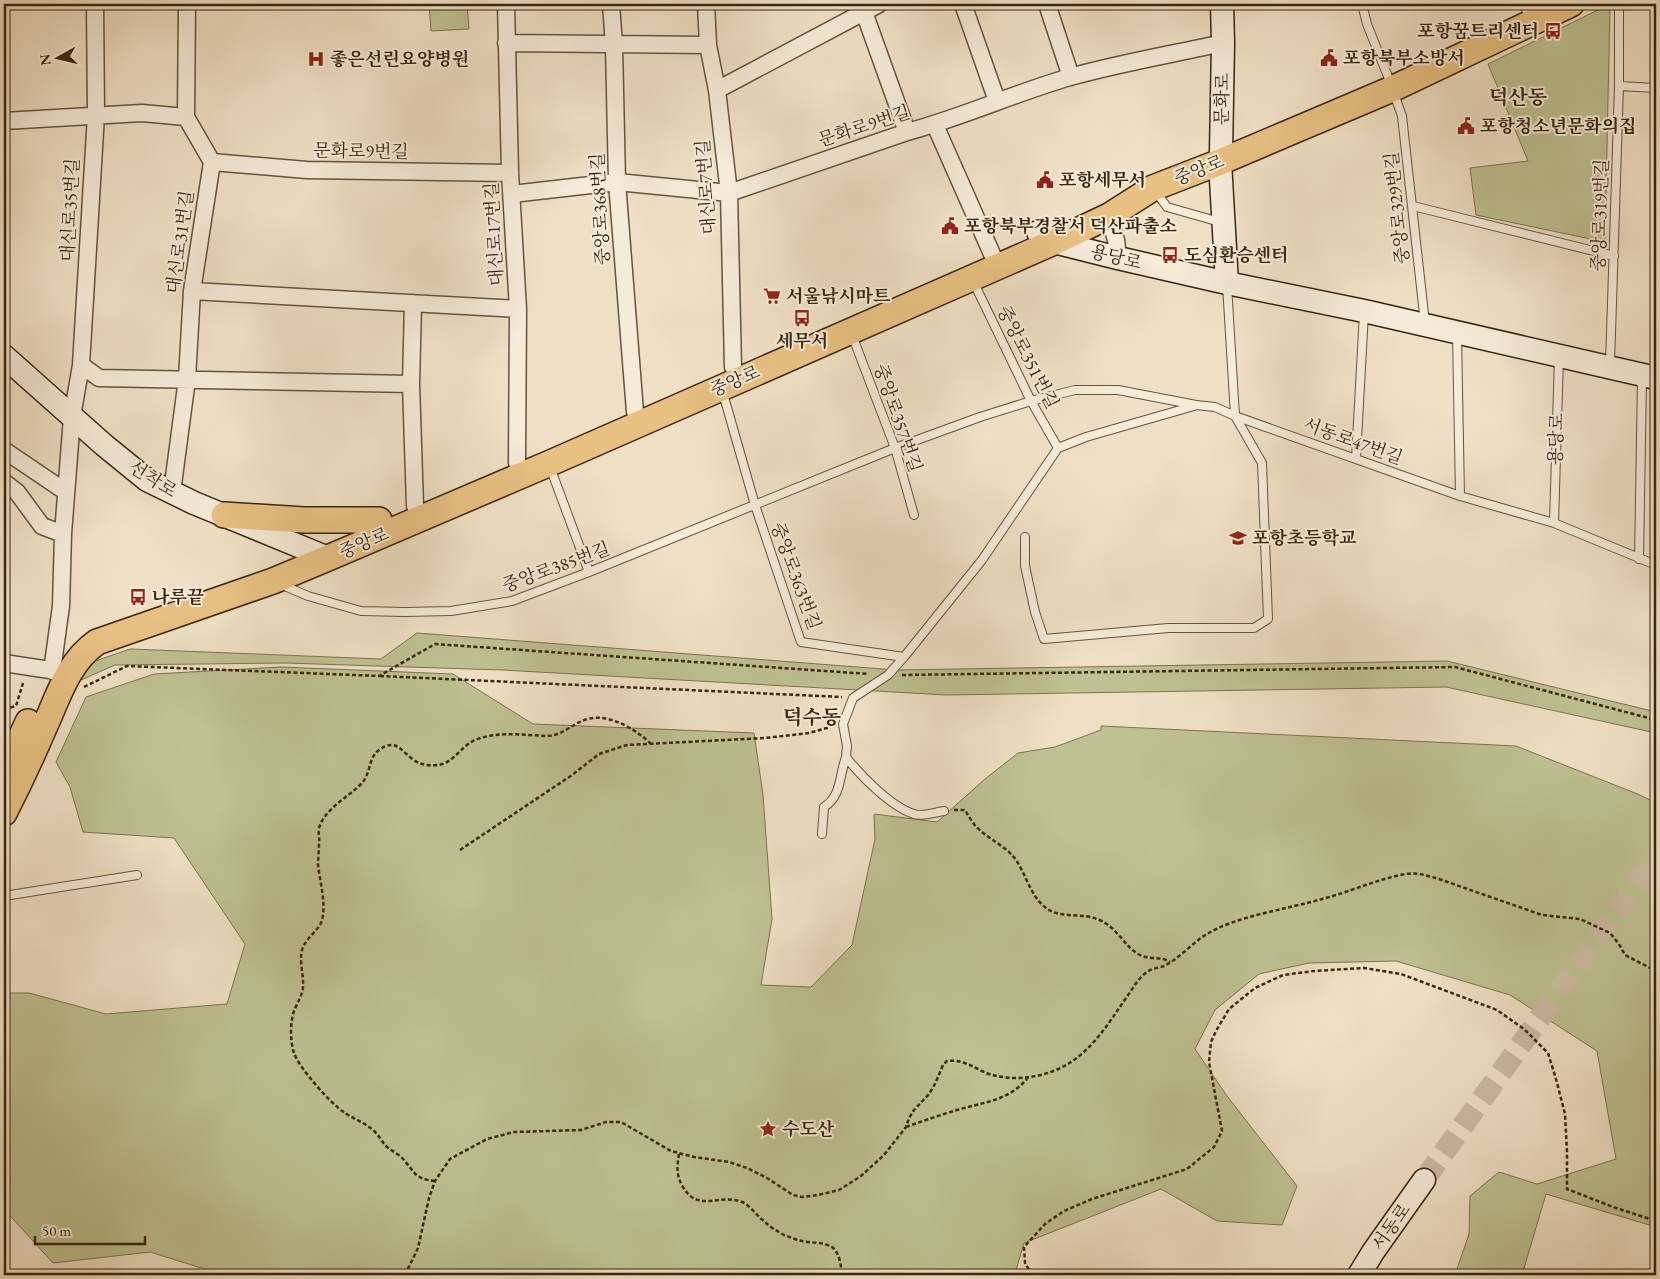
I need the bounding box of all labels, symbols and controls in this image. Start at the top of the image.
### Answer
place label: 포항꿈트리센터 [1417,19,1539,42]
bus stop icon: 포항꿈트리센터 [1543,21,1563,41]
north arrow [32,32,82,82]
place label: 포항북부소방서 [1343,46,1465,69]
place label: 좋은선린요양병원 [330,47,469,70]
public building icon: 포항북부소방서 [1319,48,1339,68]
hospital icon: 좋은선린요양병원 [306,49,326,69]
text: N [35,52,55,67]
street label: 문화로 [1210,73,1233,125]
district label: 덕산동 [1489,84,1548,110]
street label: 문화로9번길 [815,100,913,151]
place label: 포항청소년문화의집 [1480,114,1637,137]
public building icon: 포항청소년문화의집 [1456,116,1476,136]
street label: 문화로9번길 [313,138,409,163]
street label: 대신로7번길 [691,139,720,236]
street label: 중앙로 [1170,149,1227,190]
street label: 중앙로329번길 [1379,151,1414,265]
street label: 중앙로368번길 [585,152,614,266]
street label: 대신로35번길 [55,157,84,263]
street label: 중앙로319번길 [1586,158,1613,272]
place label: 포항세무서 [1059,168,1146,191]
public building icon: 포항세무서 [1035,170,1055,190]
street label: 대신로17번길 [479,181,508,287]
street label: 대신로31번길 [161,189,198,295]
place label: 포항북부경찰서 덕산파출소 [964,214,1178,237]
public building icon: 포항북부경찰서 덕산파출소 [940,216,960,236]
street label: 용당로 [1088,239,1144,274]
place label: 도심환승센터 [1184,243,1288,266]
bus stop icon: 도심환승센터 [1160,245,1180,265]
place label: 서울낚시마트 [786,284,891,307]
supermarket icon: 서울낚시마트 [762,286,782,306]
street label: 중앙로351번길 [993,301,1064,412]
bus stop icon: 세무서 [792,308,812,328]
place label: 세무서 [776,329,828,352]
street label: 중앙로 [706,360,763,401]
street label: 중앙로357번길 [869,361,928,475]
street label: 서동로47번길 [1300,412,1406,469]
street label: 용당로 [1543,413,1568,465]
street label: 선착로 [125,455,181,502]
street label: 중앙로363번길 [766,519,827,633]
street label: 중앙로 [335,522,392,563]
place label: 포항초등학교 [1252,526,1357,549]
school or university icon: 포항초등학교 [1228,528,1248,548]
street label: 중앙로385번길 [499,536,613,597]
place label: 나루끝 [152,585,205,608]
bus stop icon: 나루끝 [128,587,148,607]
district label: 덕수동 [783,704,842,730]
place label: 수도산 [782,1117,835,1140]
place icon: 수도산 [758,1119,778,1139]
street label: 서동로 [1366,1199,1415,1255]
scale bar [35,1214,145,1246]
text: 50 m [42,1221,71,1240]

